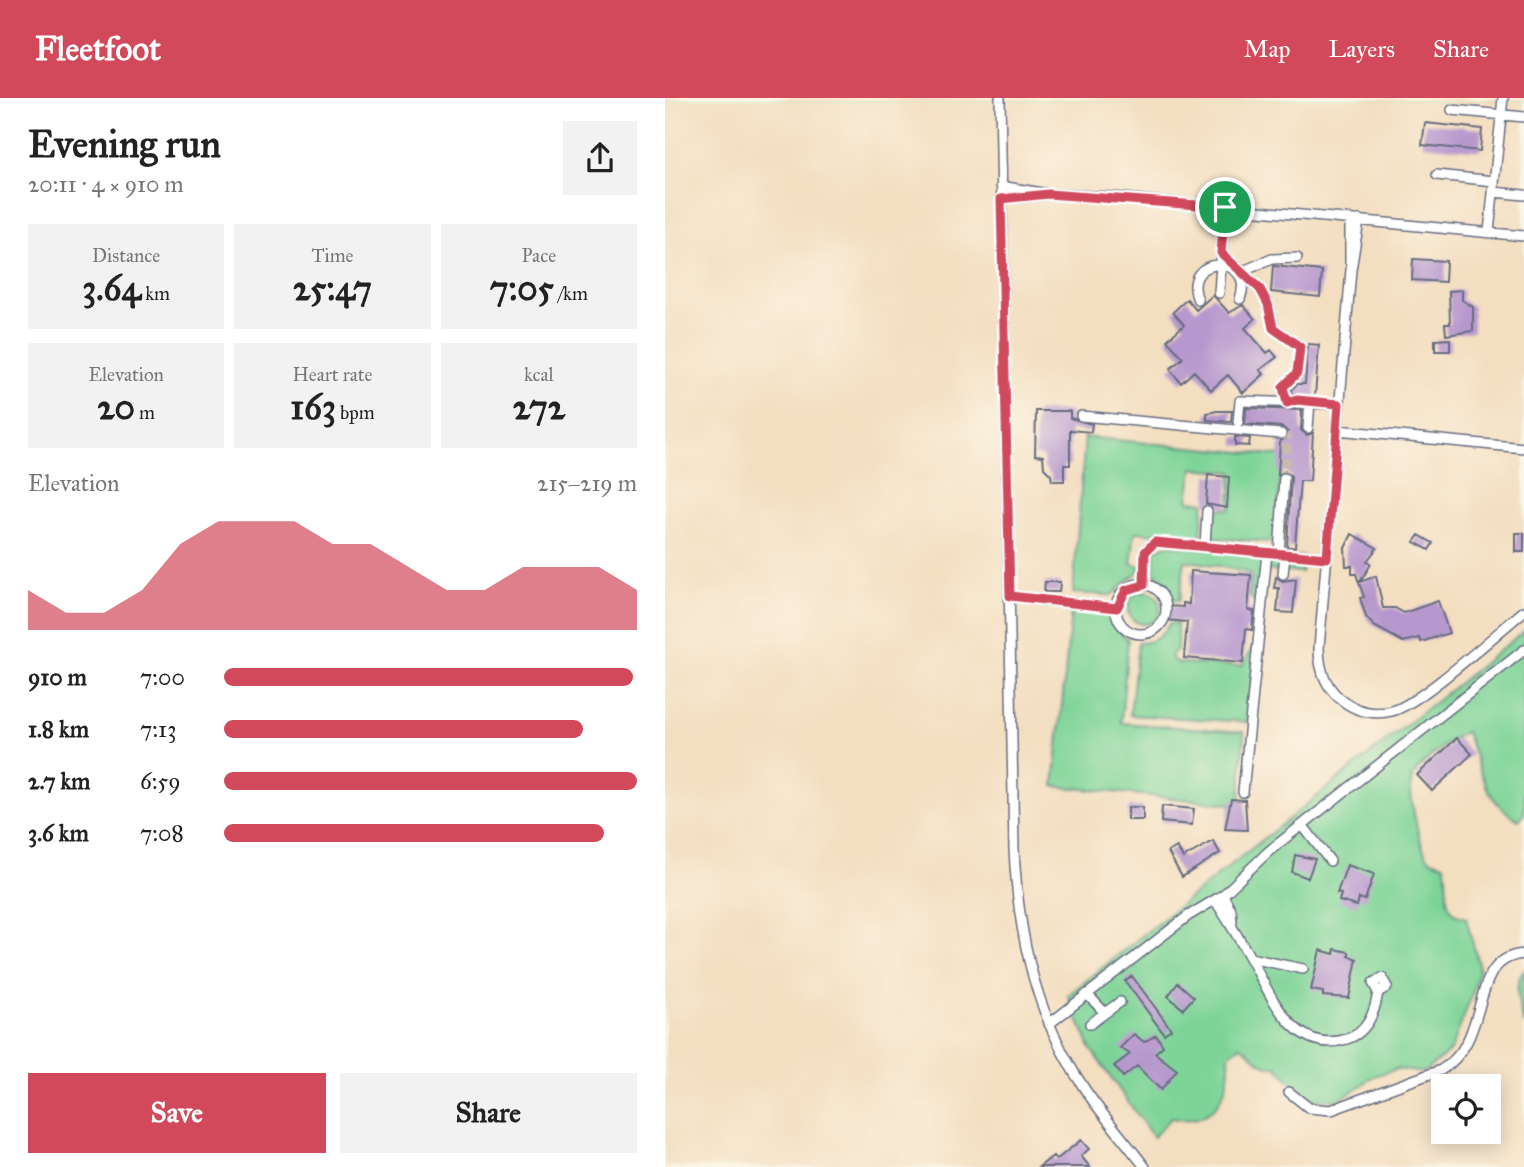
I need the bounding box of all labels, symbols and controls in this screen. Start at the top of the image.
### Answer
text: Fleetfoot [35,29,161,69]
text: Map [1244,34,1291,64]
text: Layers [1329,34,1395,64]
text: Share [1433,34,1489,64]
text: Evening run [28,121,221,167]
button: share [563,121,637,195]
text: 20:11 · 4 × 910 m [28,170,184,198]
pin [1195,177,1255,237]
icon: arrive [1206,188,1244,226]
text: Distance [92,244,160,267]
text: Time [311,244,354,267]
text: Pace [522,244,556,267]
text: 3.64 [82,267,141,310]
text: 25:47 [293,267,372,310]
text: 7:05 [490,267,554,310]
text: km [141,282,170,305]
text: /km [554,282,588,305]
text: Elevation [88,363,164,386]
text: Heart rate [293,363,372,386]
text: kcal [524,363,554,386]
text: 20 [97,386,135,429]
text: 163 [290,386,336,429]
text: 272 [513,386,565,429]
text: m [135,401,155,424]
text: bpm [336,401,375,424]
text: Elevation [28,469,119,497]
text: 215–219 m [537,469,637,497]
text: 910 m [28,663,87,691]
text: 7:00 [140,663,185,691]
text: 1.8 km [28,715,89,743]
text: 7:13 [140,715,176,743]
text: 2.7 km [28,767,90,795]
text: 6:59 [140,767,181,795]
text: 3.6 km [28,819,89,847]
text: 7:08 [140,819,184,847]
button: Save [28,1073,326,1153]
button: Share [340,1073,637,1153]
map controls [1431,1074,1501,1144]
button: locate [1431,1074,1501,1144]

